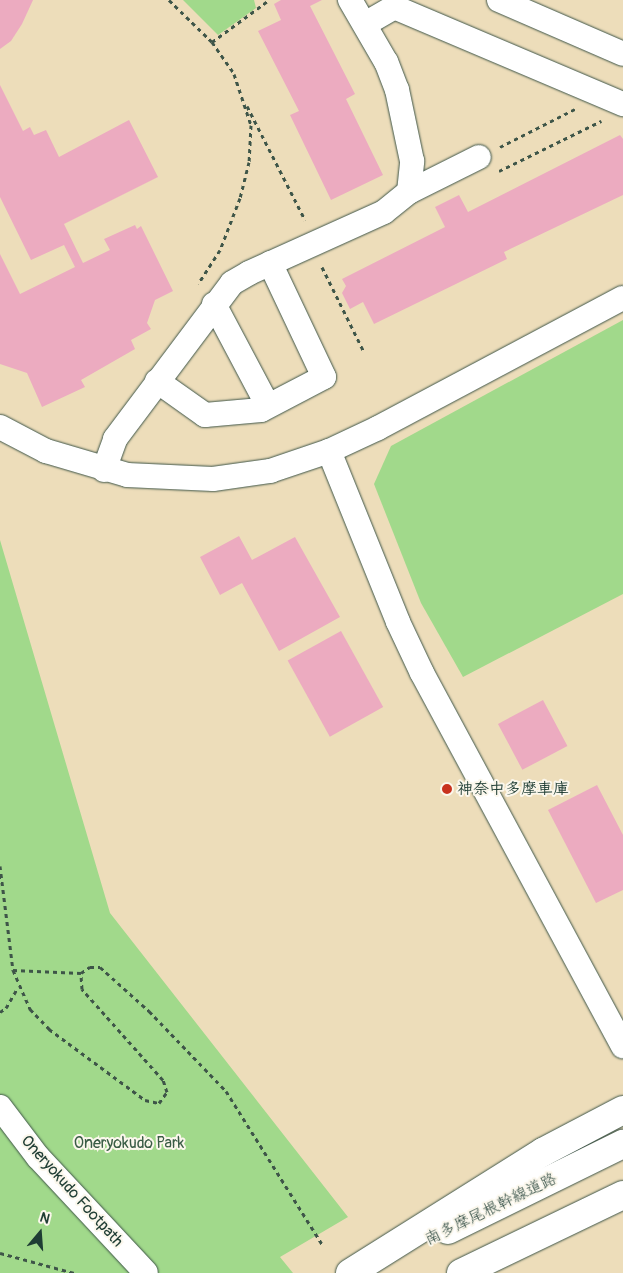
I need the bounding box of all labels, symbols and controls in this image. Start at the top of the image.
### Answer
place label: 神奈中多摩車庫 [457,779,569,799]
marker: 神奈中多摩車庫 [441,783,453,795]
street label: Oneryokudo Footpath [17,1131,127,1251]
park label: Oneryokudo Park [74,1133,184,1153]
street label: 南多摩尾根幹線道路 [422,1169,560,1249]
north arrow [15,1208,65,1258]
text: N [38,1209,52,1228]

